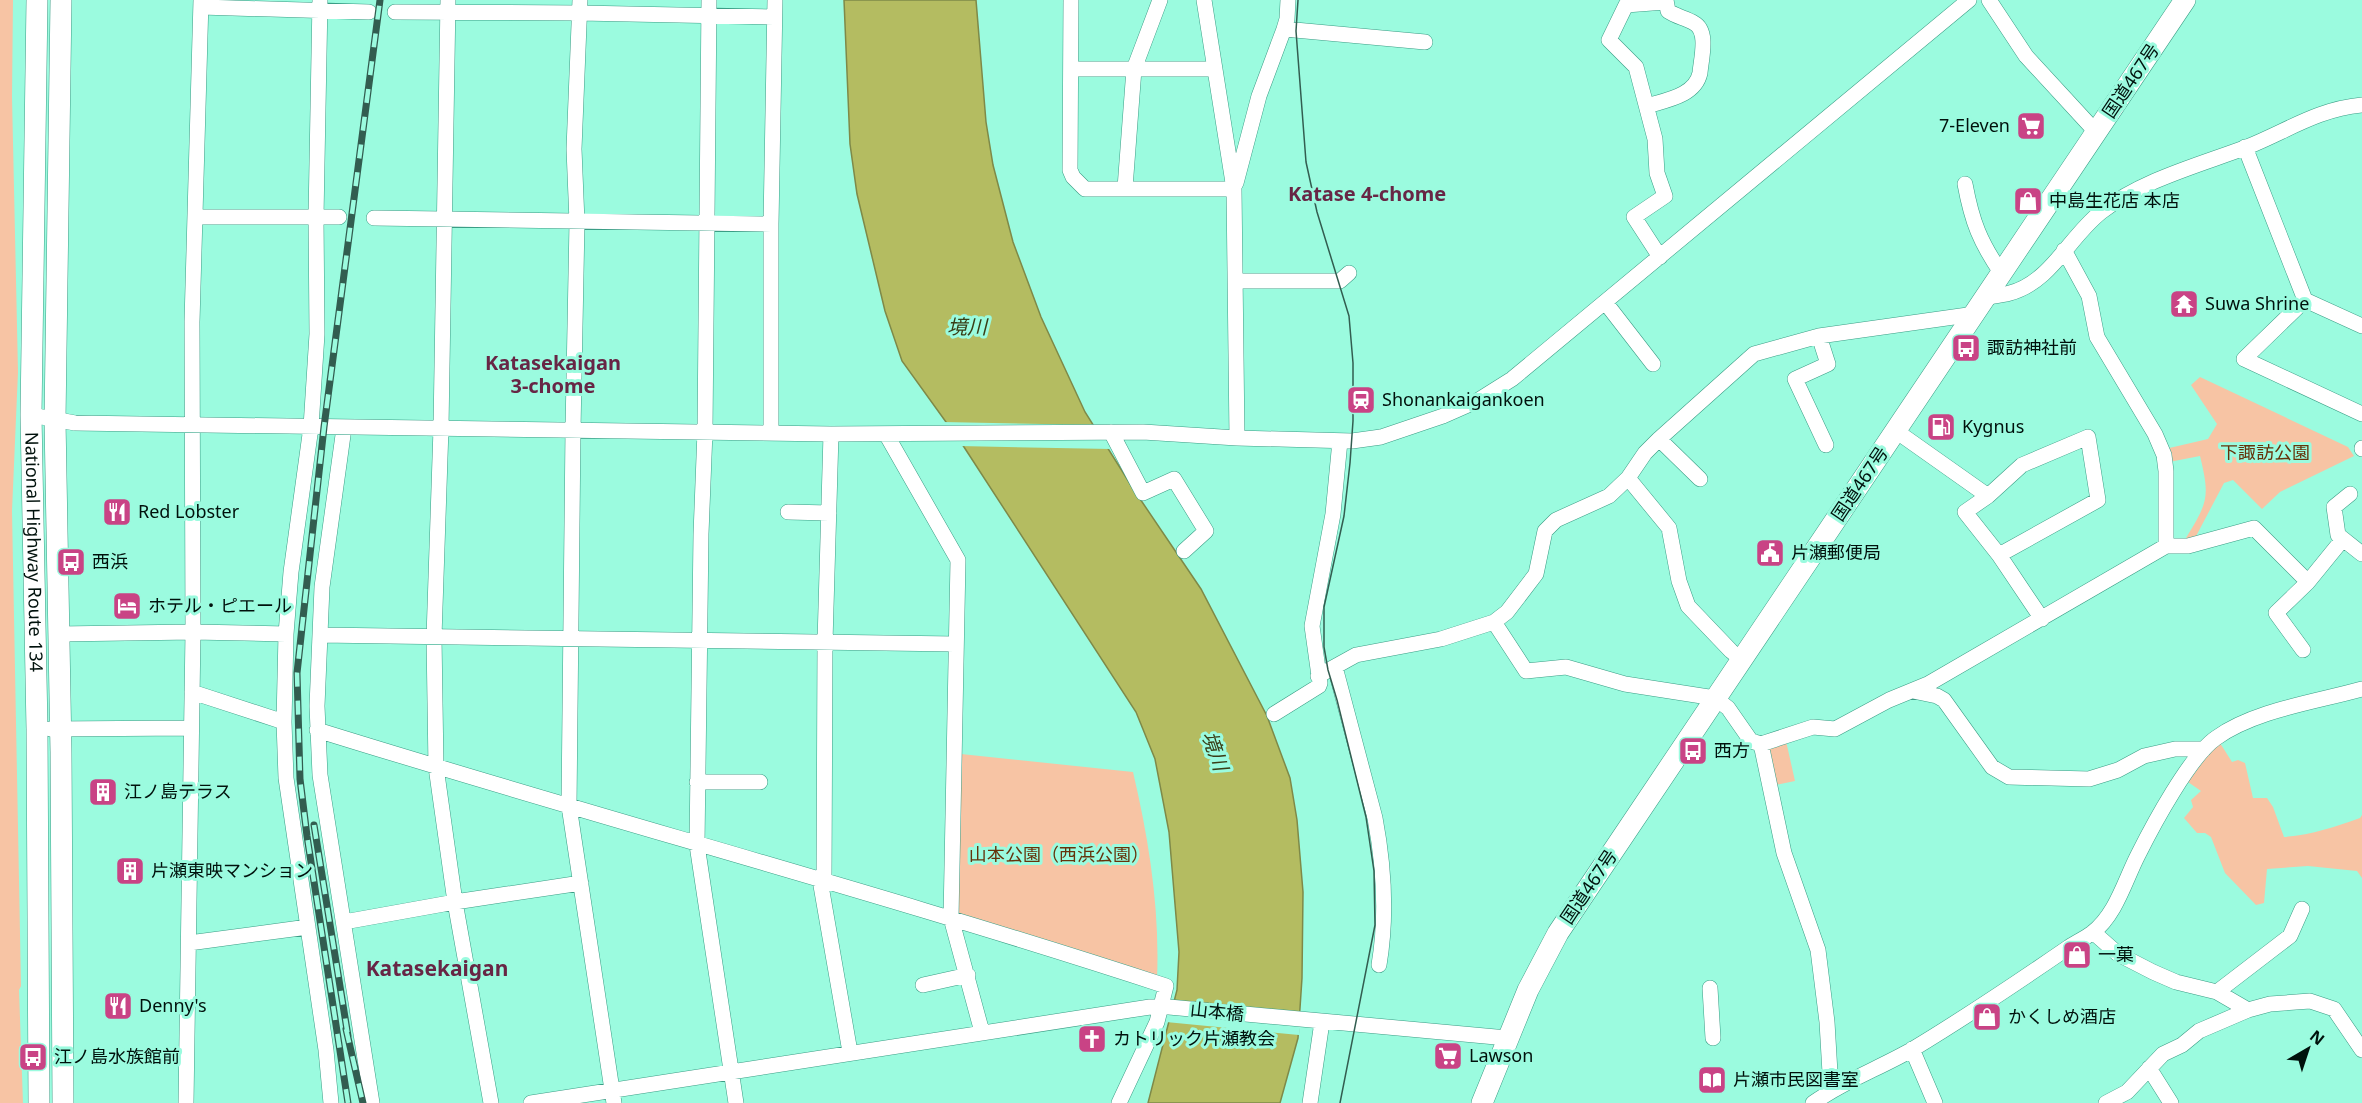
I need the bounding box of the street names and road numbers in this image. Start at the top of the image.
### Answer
street label: 国道467号 [2096,39,2164,122]
street label: National Highway Route 134 [20,432,49,672]
street label: 国道467号 [1825,442,1893,525]
street label: 国道467号 [1554,845,1622,928]
street label: 山本橋 [1189,996,1245,1026]

